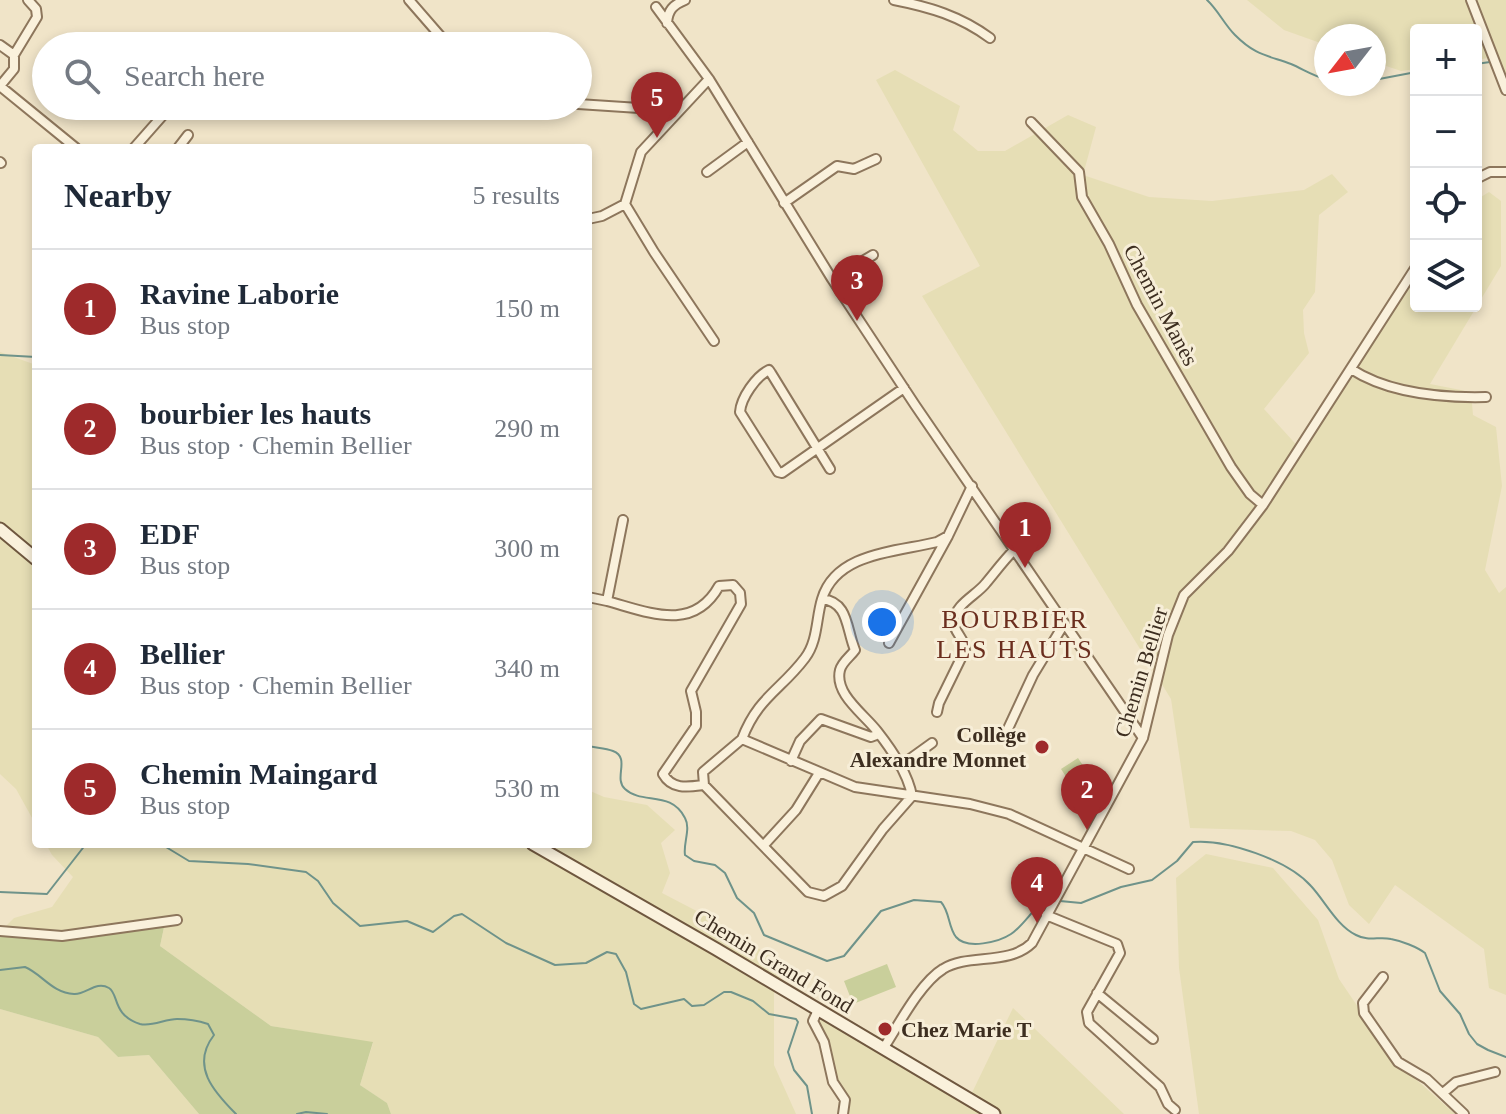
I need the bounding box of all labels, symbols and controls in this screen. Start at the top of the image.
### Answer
north arrow [1314,24,1386,96]
map controls [1410,24,1482,312]
button: + [1410,24,1482,96]
search box [32,32,592,120]
icon: search [60,54,104,98]
text: Search here [124,59,265,92]
pin: 5 [631,72,683,138]
button: − [1410,96,1482,168]
button: locate [1410,168,1482,240]
text: Nearby [64,177,172,214]
text: 5 results [473,181,560,210]
street label: Chemin Manès [1119,240,1203,370]
button: layers [1410,240,1482,312]
pin: 3 [831,255,883,321]
text: Ravine Laborie [140,277,339,310]
text: 1 [84,294,97,323]
text: 150 m [494,294,560,323]
text: Bus stop [140,311,230,340]
text: bourbier les hauts [140,397,371,430]
text: 2 [84,414,97,443]
text: 290 m [494,414,560,443]
text: Bus stop · Chemin Bellier [140,431,412,460]
pin: 1 [999,502,1051,568]
text: EDF [140,517,200,550]
text: 3 [84,534,97,563]
text: 300 m [494,534,560,563]
text: Bus stop [140,551,230,580]
your location [862,602,902,642]
street label: Chemin Bellier [1109,603,1173,740]
district label: BOURBIER LES HAUTS [936,605,1094,664]
text: Bellier [140,637,225,670]
text: 4 [84,654,97,683]
text: 340 m [494,654,560,683]
text: Bus stop · Chemin Bellier [140,671,412,700]
place label: Collège Alexandre Monnet [850,722,1027,772]
marker: Collège Alexandre Monnet [1033,738,1051,756]
text: Chemin Maingard [140,757,378,790]
pin: 2 [1061,764,1113,830]
text: 5 [84,774,97,803]
text: 530 m [494,774,560,803]
text: Bus stop [140,791,230,820]
pin: 4 [1011,857,1063,923]
street label: Chemin Grand Fond [690,904,858,1018]
place label: Chez Marie T [901,1017,1032,1042]
marker: Chez Marie T [876,1020,894,1038]

